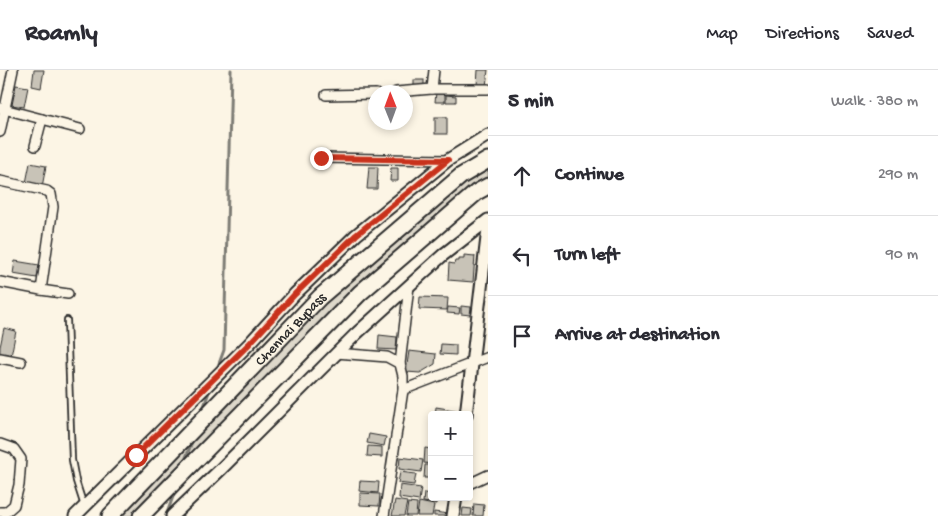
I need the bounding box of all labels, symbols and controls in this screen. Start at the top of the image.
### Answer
text: Roamly [25,20,98,49]
text: Map [706,24,738,45]
text: Directions [766,24,839,45]
text: Saved [867,24,913,45]
north arrow [368,85,413,130]
text: 5 min [508,90,553,115]
text: Walk · 380 m [831,93,918,112]
route end [310,147,333,170]
icon: ahead [508,162,536,190]
text: Continue [555,164,624,187]
text: 290 m [878,166,918,185]
icon: left [508,242,536,270]
text: Turn left [555,244,619,267]
text: 90 m [886,246,918,265]
street label: Chennai Bypass [252,289,331,370]
icon: arrive [508,322,536,350]
text: Arrive at destination [555,324,719,347]
map controls [428,411,473,501]
button: + [428,411,473,456]
route start [125,444,148,467]
button: − [428,456,473,501]

